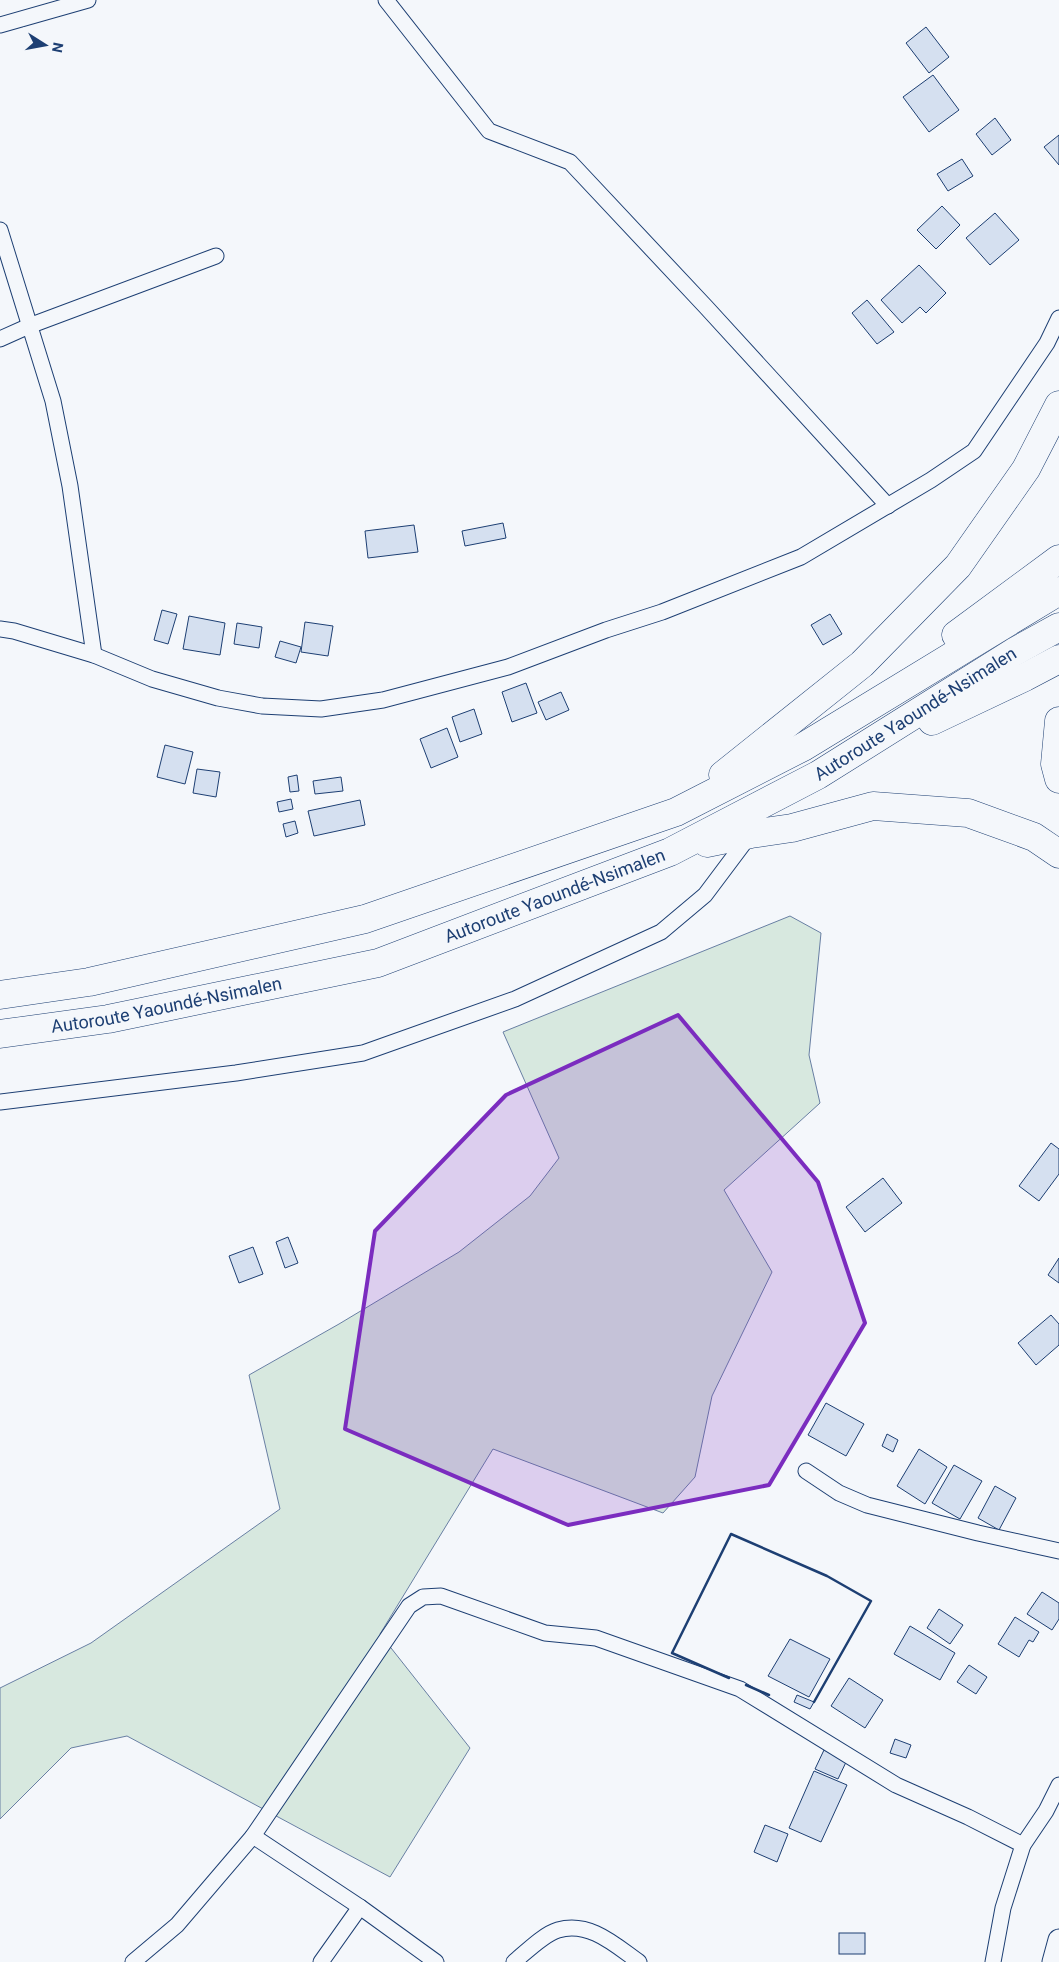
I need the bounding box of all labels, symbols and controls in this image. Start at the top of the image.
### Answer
north arrow [20,20,70,70]
text: N [49,41,67,54]
street label: Autoroute Yaoundé-Nsimalen [810,642,1020,785]
street label: Autoroute Yaoundé-Nsimalen [441,844,668,947]
street label: Autoroute Yaoundé-Nsimalen [50,972,284,1037]

